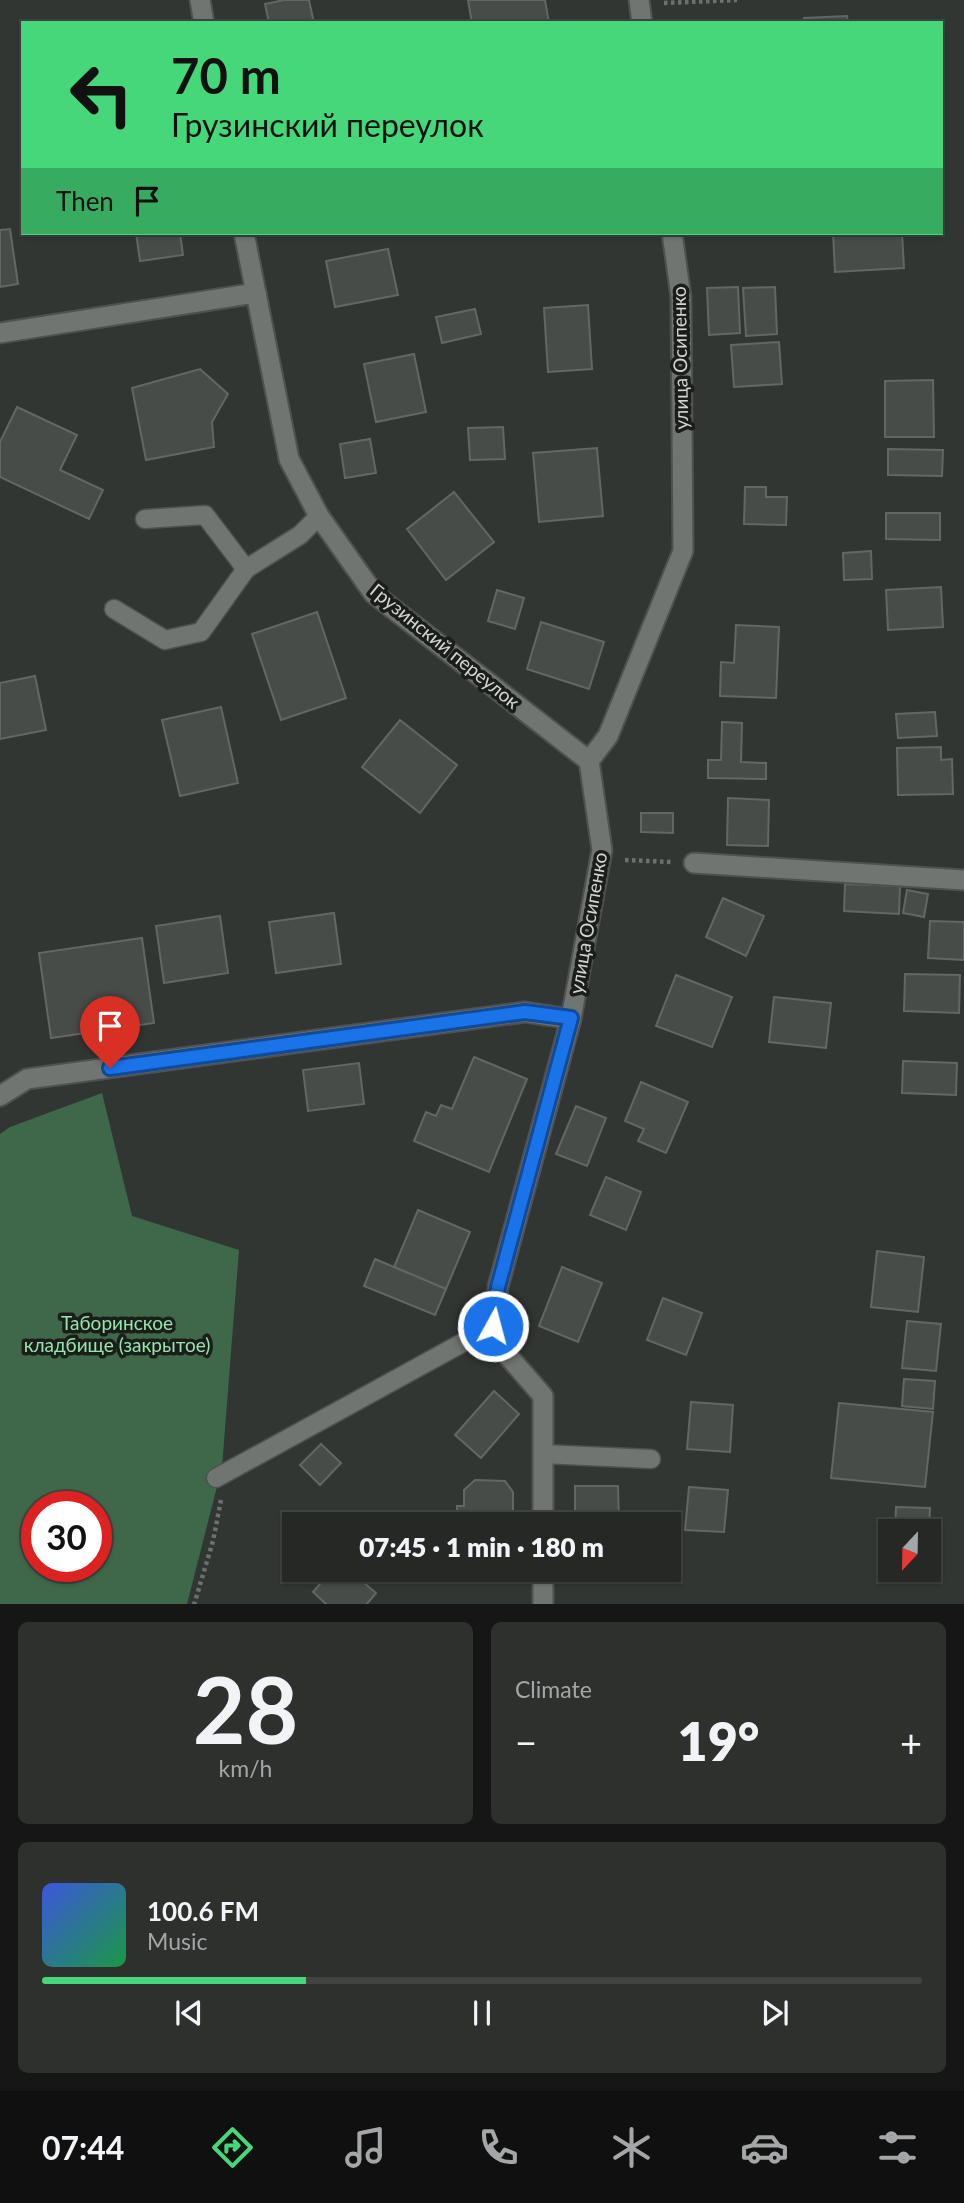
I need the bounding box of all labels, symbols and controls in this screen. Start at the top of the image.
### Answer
text: 70 m [171,46,281,104]
icon: left [56,49,147,140]
text: Грузинский переулок [171,105,484,144]
icon: arrive [128,182,166,220]
text: Then [56,185,114,217]
street label: улица Осипенко [667,286,692,430]
street label: Грузинский переулок [366,578,525,713]
street label: улица Осипенко [564,850,611,996]
pin [80,996,140,1068]
icon: arrive [91,1007,129,1045]
position arrow [456,1289,530,1363]
park label: Таборинское кладбище (закрытое) [24,1311,210,1356]
speed limit sign: 30 [21,1491,112,1582]
north arrow [878,1519,942,1582]
map controls [878,1519,941,1582]
text: 07:45 · 1 min · 180 m [359,1531,604,1563]
text: 28 [193,1654,298,1763]
text: Climate [515,1675,592,1703]
text: 19° [678,1710,759,1772]
text: − [515,1719,537,1765]
text: + [900,1719,922,1765]
text: km/h [219,1754,272,1782]
text: 100.6 FM [147,1895,259,1927]
text: Music [147,1927,207,1955]
icon: previous [170,1994,208,2032]
icon: pause [463,1994,501,2032]
icon: next [756,1994,794,2032]
icon: directions [208,2123,257,2172]
icon: music [341,2123,390,2172]
icon: phone [474,2123,523,2172]
icon: climate [607,2123,656,2172]
icon: car [740,2123,789,2172]
icon: filters [873,2123,922,2172]
text: 07:44 [42,2128,124,2167]

